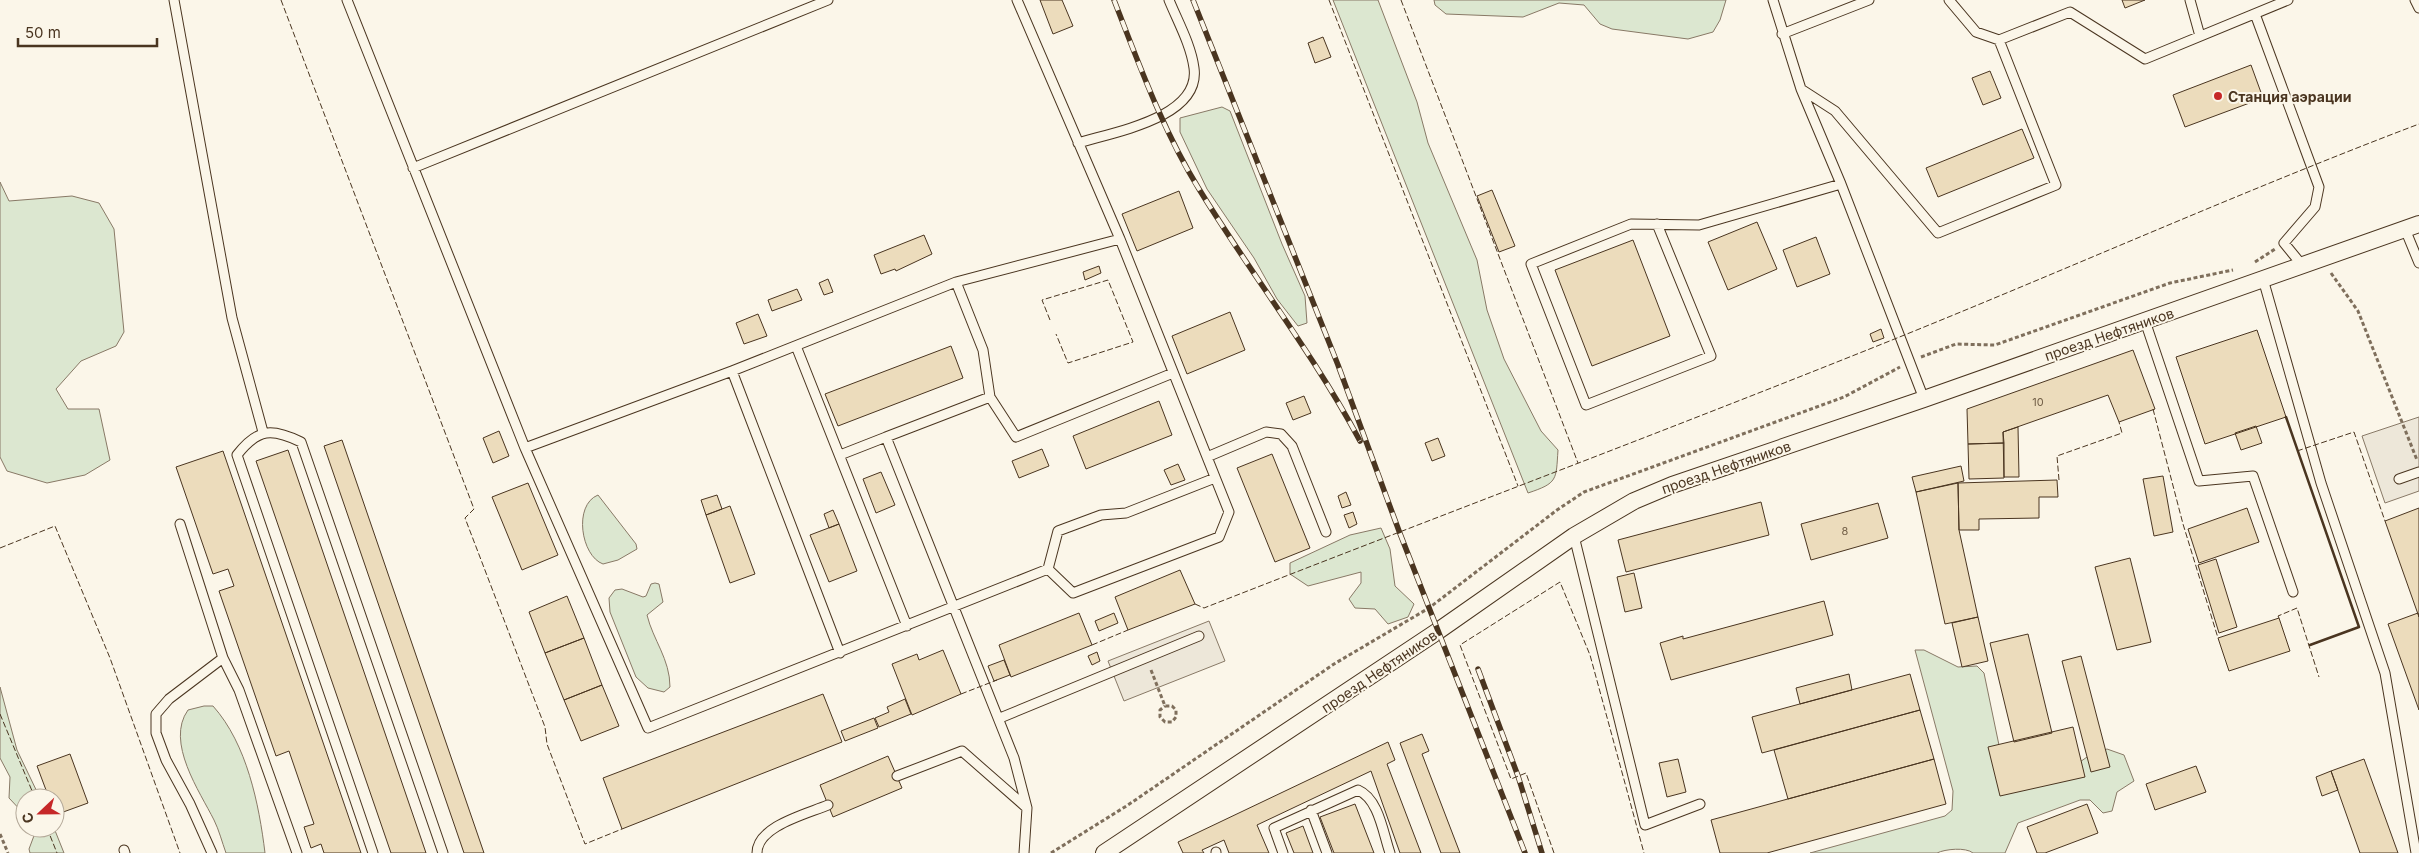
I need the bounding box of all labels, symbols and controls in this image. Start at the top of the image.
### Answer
scale bar [18,15,156,47]
text: 50 m [25,23,61,42]
place label: Станция аэрации [2228,88,2352,105]
marker: Станция аэрации [2212,90,2224,102]
street label: проезд Нефтяников [2042,304,2176,364]
house number: 10 [2032,395,2044,409]
street label: проезд Нефтяников [1659,437,1793,497]
house number: 8 [1842,524,1849,538]
street label: проезд Нефтяников [1318,626,1440,716]
north arrow [15,788,65,838]
text: С [18,810,37,826]

